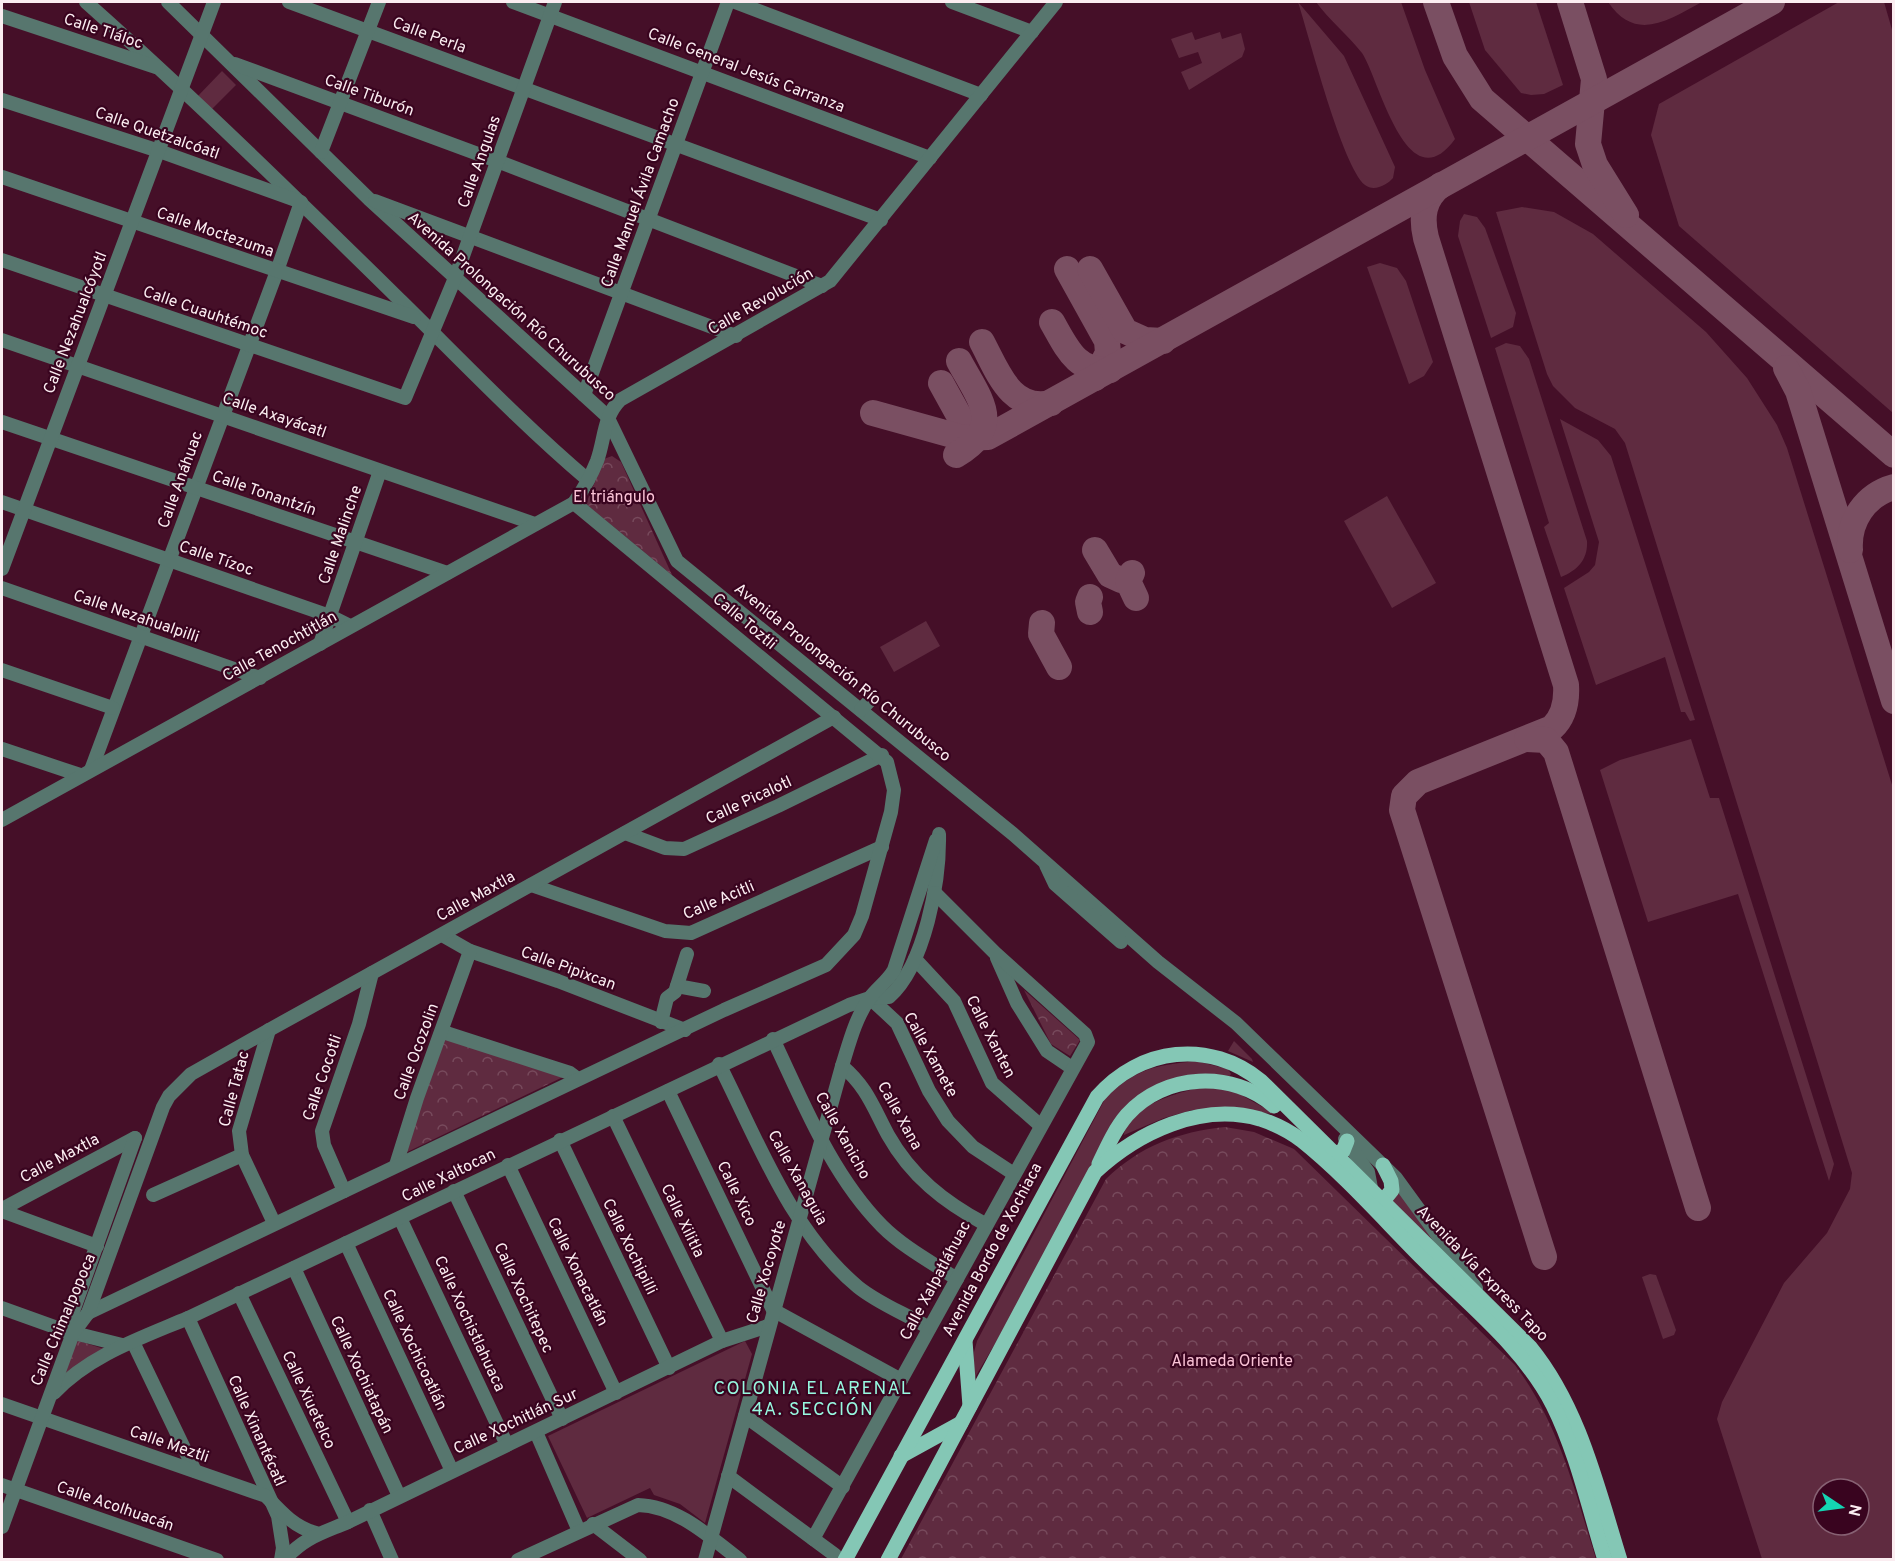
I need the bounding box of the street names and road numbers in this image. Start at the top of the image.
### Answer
street label: Calle Tláloc [61,10,145,54]
street label: Calle Perla [389,13,469,59]
street label: Calle General Jesús Carranza [645,24,847,118]
street label: Calle Tiburón [321,71,417,121]
street label: Calle Manuel Ávila Camacho [595,95,685,291]
street label: Calle Quetzalcóatl [92,103,222,165]
street label: Calle Angulas [454,113,506,211]
street label: Calle Moctezuma [154,204,276,262]
street label: Avenida Prolongación Río Churubusco [403,208,619,406]
street label: Calle Nezahualcóyotl [40,249,112,397]
street label: Calle Revolución [705,264,817,340]
street label: Calle Cuauhtémoc [140,282,270,344]
street label: Calle Axayácatl [219,389,329,443]
street label: Calle Anáhuac [154,429,208,531]
street label: Calle Tonantzín [209,467,319,521]
street label: Calle Malinche [315,483,367,587]
street label: Calle Tízoc [176,537,256,581]
street label: Avenida Prolongación Río Churubusco [730,579,954,767]
street label: Calle Nezahualpilli [70,586,202,648]
street label: Calle Toztli [708,589,780,655]
street label: Calle Tenochtitlán [219,607,341,687]
street label: Calle Picalotl [703,772,795,830]
street label: Calle Maxtla [433,867,519,927]
street label: Calle Acitli [680,877,758,925]
street label: Calle Pipixcan [518,942,618,996]
street label: Calle Xanten [961,992,1019,1082]
street label: Calle Ocozolin [390,1001,444,1103]
street label: Calle Xamete [898,1009,962,1101]
street label: Calle Cocotli [299,1032,347,1124]
street label: Calle Tatac [215,1049,255,1129]
street label: Calle Xana [872,1078,926,1154]
street label: Calle Xanicho [810,1089,874,1183]
street label: Calle Xanaguia [763,1127,831,1229]
street label: Calle Maxtla [17,1130,103,1188]
street label: Calle Xaltocan [399,1145,499,1207]
street label: Calle Xico [712,1158,760,1230]
street label: Avenida Bordo de Xochiaca [939,1160,1047,1340]
street label: Calle Xilitla [656,1181,708,1261]
street label: Calle Xochipilli [597,1196,661,1298]
street label: Avenida Vía Express Tapo [1412,1202,1552,1346]
street label: Calle Xonacatlán [542,1214,612,1330]
street label: Calle Xocoyote [743,1218,791,1326]
street label: Calle Xalpatláhuac [896,1218,976,1344]
street label: Calle Xochitepec [489,1239,557,1357]
street label: Calle Chimalpopoca [27,1251,101,1389]
street label: Calle Xochistlahuaca [429,1253,509,1395]
street label: Calle Xochicoatlán [377,1286,451,1414]
street label: Calle Xochiatapán [325,1313,397,1437]
street label: Calle Xiuetelco [277,1348,340,1452]
street label: Calle Xinantécatl [222,1372,290,1490]
street label: Calle Xochitlán Sur [451,1384,581,1460]
street label: Calle Meztli [127,1422,211,1468]
street label: Calle Acolhuacán [54,1478,176,1536]

